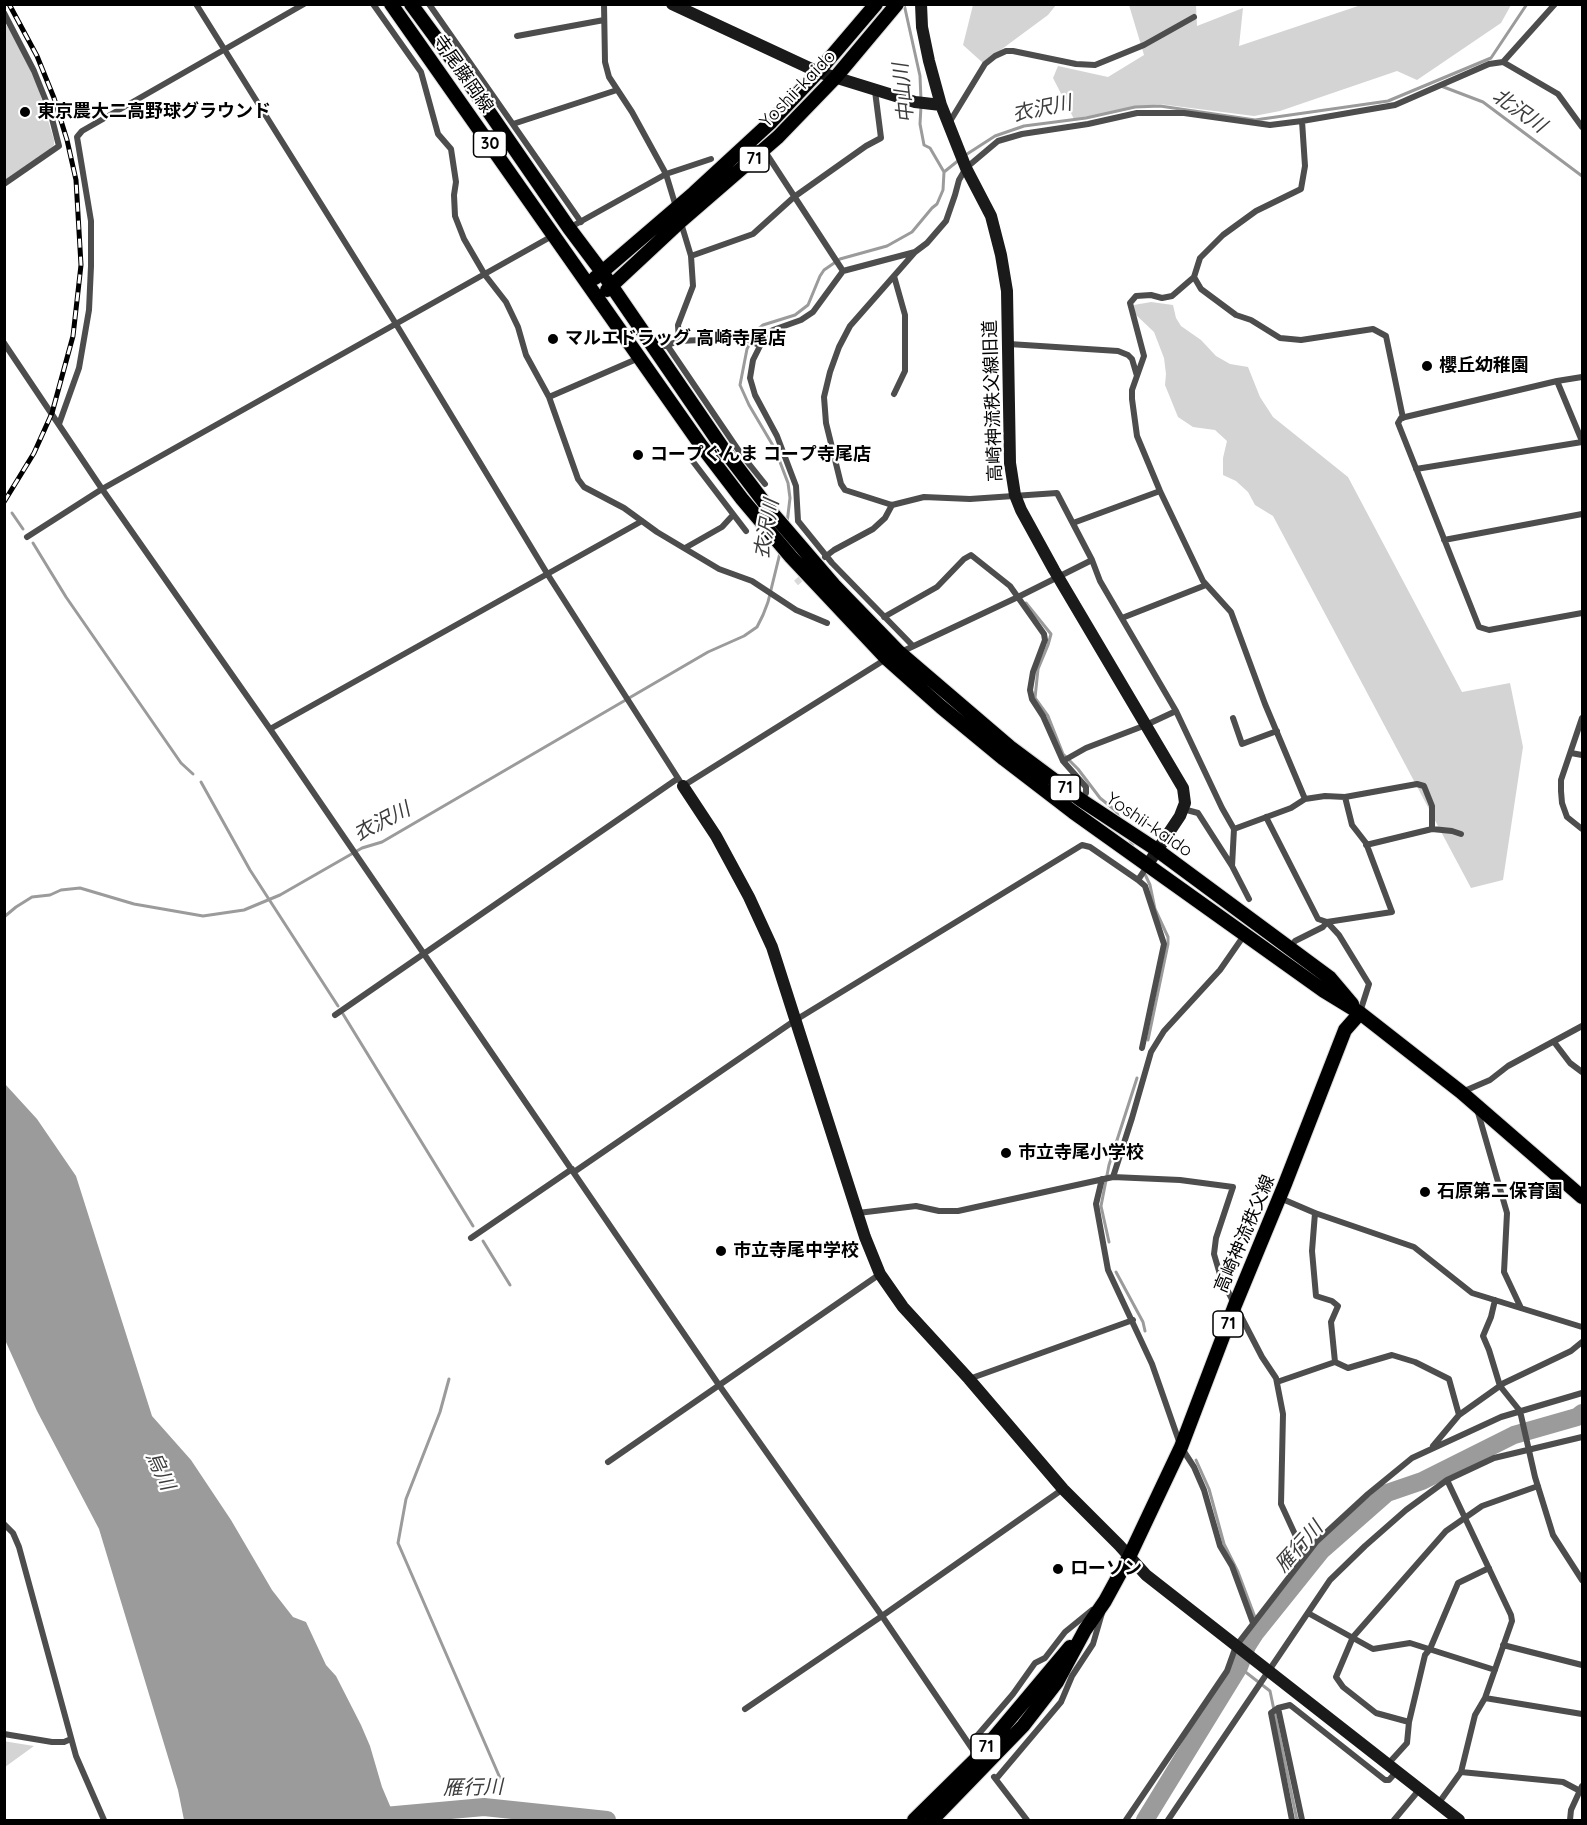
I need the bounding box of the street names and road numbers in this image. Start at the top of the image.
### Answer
street label: 寺尾藤岡線 [428,31,498,117]
street label: Yoshii-kaido [756,46,840,132]
road number: 30 [474,131,506,157]
road number: 71 [739,146,769,172]
street label: 高崎神流秩父線旧道 [979,320,1007,482]
road number: 71 [1050,775,1080,801]
street label: Yoshii-kaido [1102,788,1196,862]
street label: 高崎神流秩父線 [1210,1172,1280,1296]
road number: 71 [1213,1311,1243,1337]
road number: 71 [971,1734,1001,1760]

